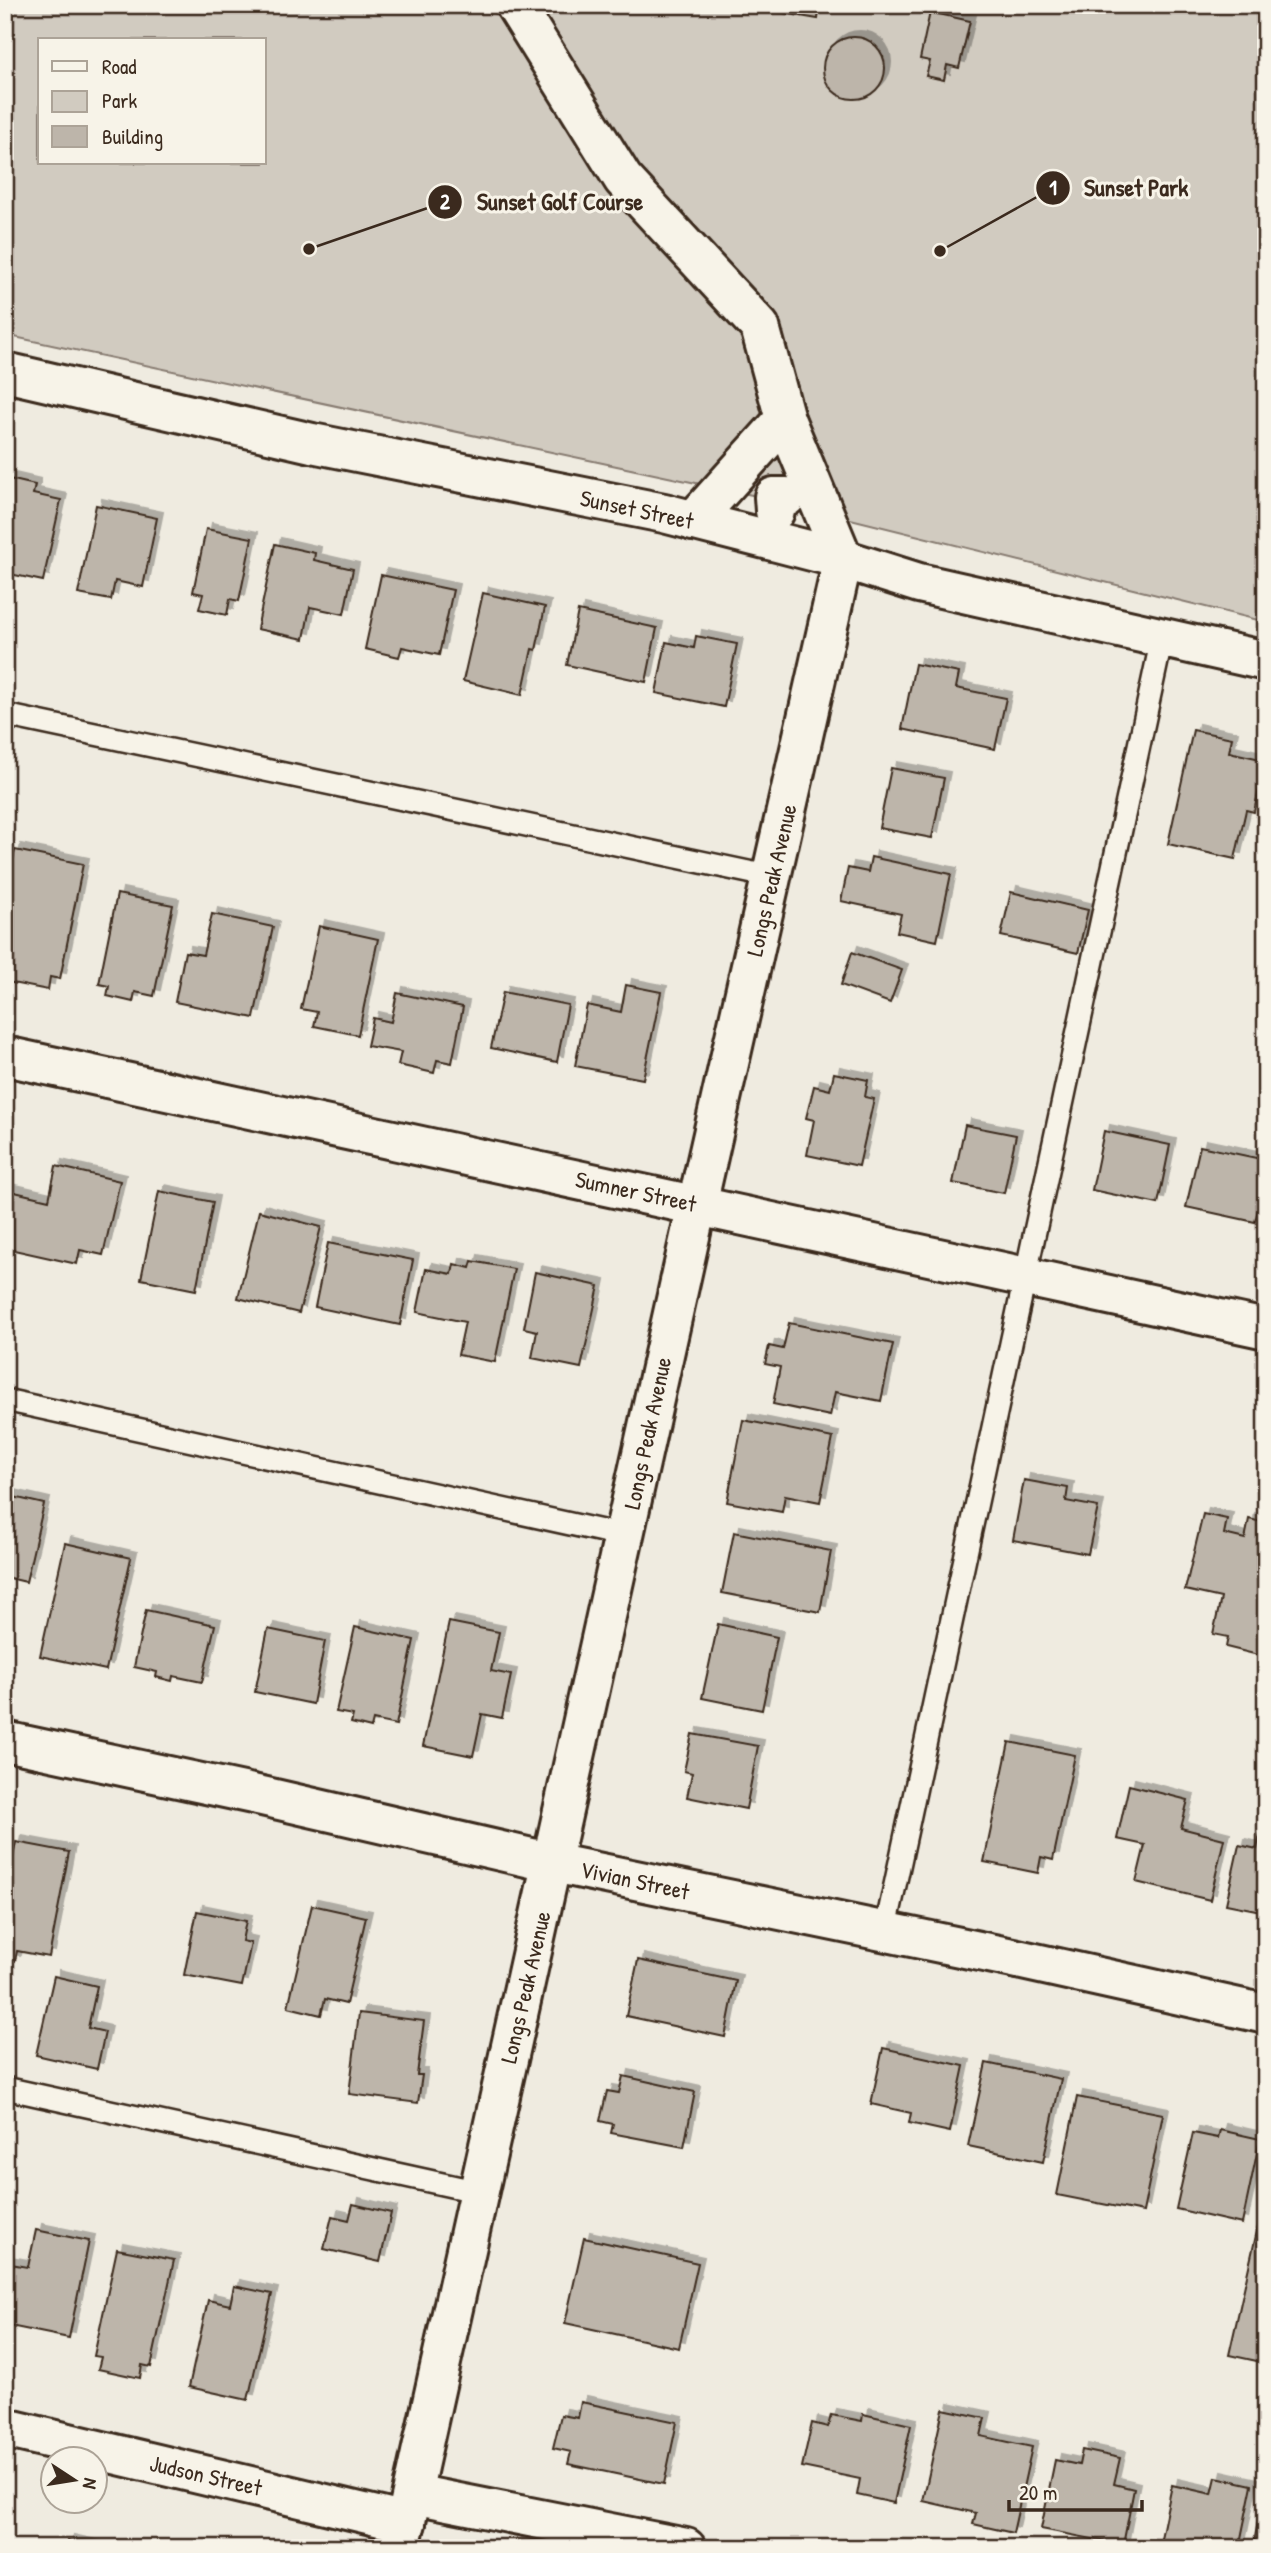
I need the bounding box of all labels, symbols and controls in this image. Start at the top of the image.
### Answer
legend [38,38,266,164]
text: Road [102,52,136,81]
text: Park [102,86,137,115]
text: Building [102,122,163,151]
callout: Sunset Park [1035,165,1202,210]
text: Sunset Park [1084,171,1188,203]
text: 1 [1049,173,1057,202]
callout: Sunset Golf Course [428,179,657,224]
text: Sunset Golf Course [477,185,644,217]
text: 2 [440,187,450,216]
street label: Sunset Street [578,482,697,536]
street label: Longs Peak Avenue [738,801,804,959]
street label: Sumner Street [573,1163,700,1219]
street label: Longs Peak Avenue [616,1354,678,1512]
street label: Vivian Street [578,1853,693,1907]
street label: Longs Peak Avenue [492,1908,558,2066]
north arrow [38,2444,108,2514]
street label: Judson Street [147,2447,266,2503]
scale bar [1009,2469,1142,2513]
text: N [77,2476,104,2491]
text: 20 m [1019,2478,1057,2507]

